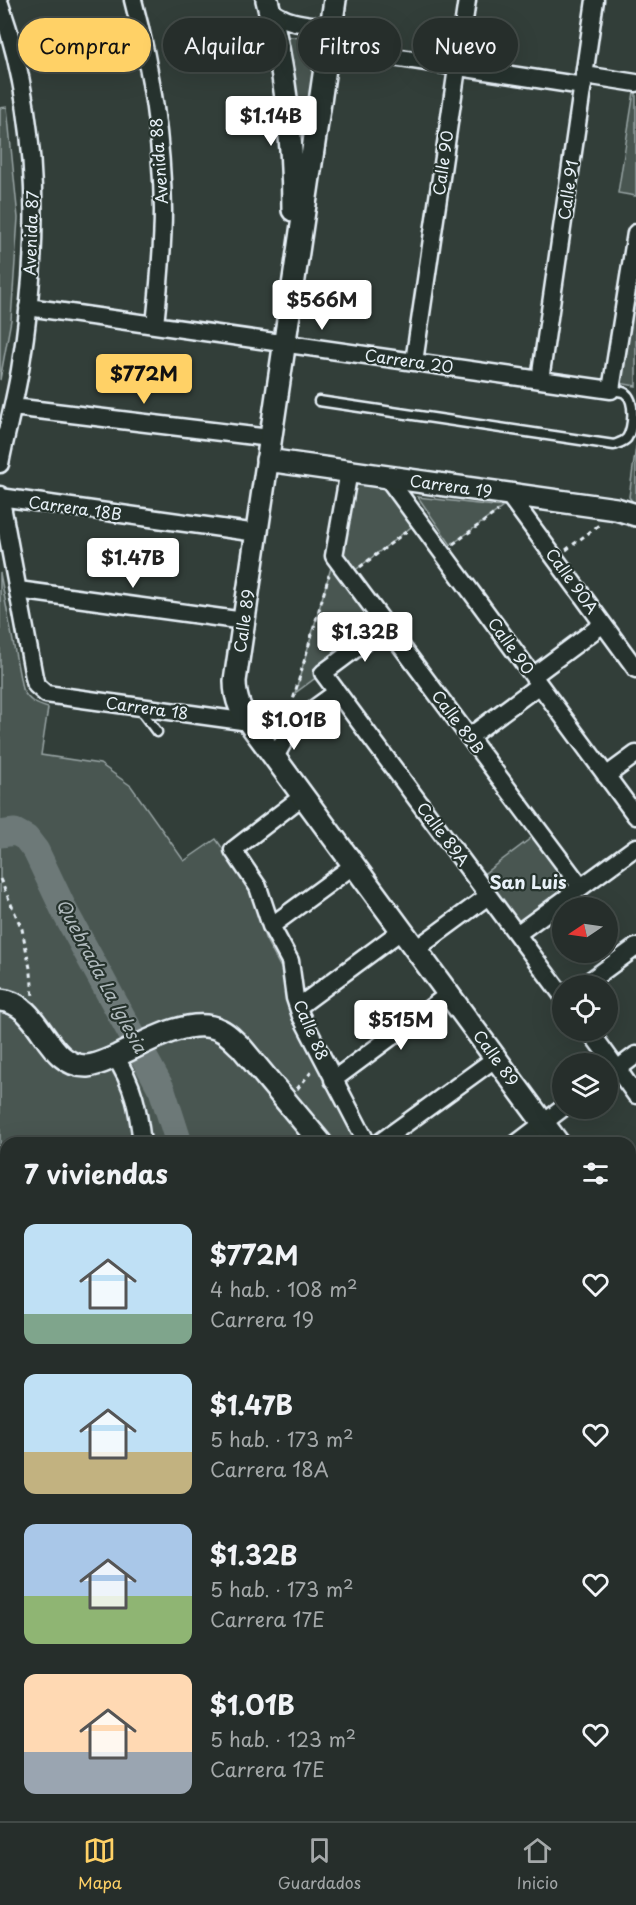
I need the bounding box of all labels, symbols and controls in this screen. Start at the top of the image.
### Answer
chip: Comprar [18,18,151,72]
chip: Alquilar [163,18,286,72]
chip: Filtros [298,18,401,72]
chip: Nuevo [413,18,518,72]
pin: $1.14B [222,96,320,147]
text: $1.14B [240,100,302,130]
street label: Avenida 88 [143,117,173,205]
street label: Calle 90 [426,129,458,197]
street label: Calle 91 [551,158,583,222]
street label: Avenida 87 [17,190,43,276]
pin: $566M [280,280,364,331]
text: $566M [287,284,357,314]
street label: Carrera 20 [363,342,455,378]
pin: $772M [102,354,186,405]
text: $772M [110,358,178,388]
street label: Carrera 19 [408,467,494,503]
street label: Carrera 18B [27,489,123,525]
pin: $1.47B [84,538,182,589]
text: $1.47B [101,542,165,572]
street label: Calle 90A [541,542,605,618]
street label: Calle 89 [227,587,259,654]
pin: $1.32B [316,612,414,663]
street label: Calle 90 [483,612,541,679]
text: $1.32B [331,616,399,646]
street label: Calle 89B [427,684,491,758]
street label: Carrera 18 [104,689,190,725]
pin: $1.01B [245,700,343,751]
text: $1.01B [261,704,327,734]
street label: Calle 89A [412,796,476,870]
district label: San Luis [489,868,567,895]
water label: Quebrada La Iglesia [50,893,155,1058]
north arrow [552,897,618,963]
map controls [552,897,618,1119]
button: locate [552,975,618,1041]
street label: Calle 88 [288,995,335,1064]
pin: $515M [359,1000,443,1051]
text: $515M [368,1004,434,1034]
street label: Calle 89 [468,1024,525,1090]
button: layers [552,1053,618,1119]
text: 7 viviendas [24,1154,168,1193]
icon: filters [579,1157,612,1190]
text: $772M [210,1235,298,1274]
icon: home [72,1248,144,1320]
icon: heart [579,1268,612,1301]
text: 4 hab. · 108 m² [210,1274,358,1304]
text: Carrera 19 [210,1304,314,1334]
text: $1.47B [210,1385,293,1424]
icon: home [72,1398,144,1470]
icon: heart [579,1418,612,1451]
text: 5 hab. · 173 m² [210,1424,354,1454]
text: Carrera 18A [210,1454,329,1484]
text: $1.32B [210,1535,298,1574]
icon: home [72,1548,144,1620]
icon: heart [579,1568,612,1601]
text: 5 hab. · 173 m² [210,1574,354,1604]
text: Carrera 17E [210,1604,325,1634]
text: $1.01B [210,1685,295,1724]
icon: home [72,1698,144,1770]
icon: heart [579,1718,612,1751]
text: 5 hab. · 123 m² [210,1724,356,1754]
text: Carrera 17E [210,1754,325,1784]
tab: Mapa [78,1834,122,1894]
tab: Guardados [278,1834,361,1894]
tab: Inicio [517,1834,558,1894]

